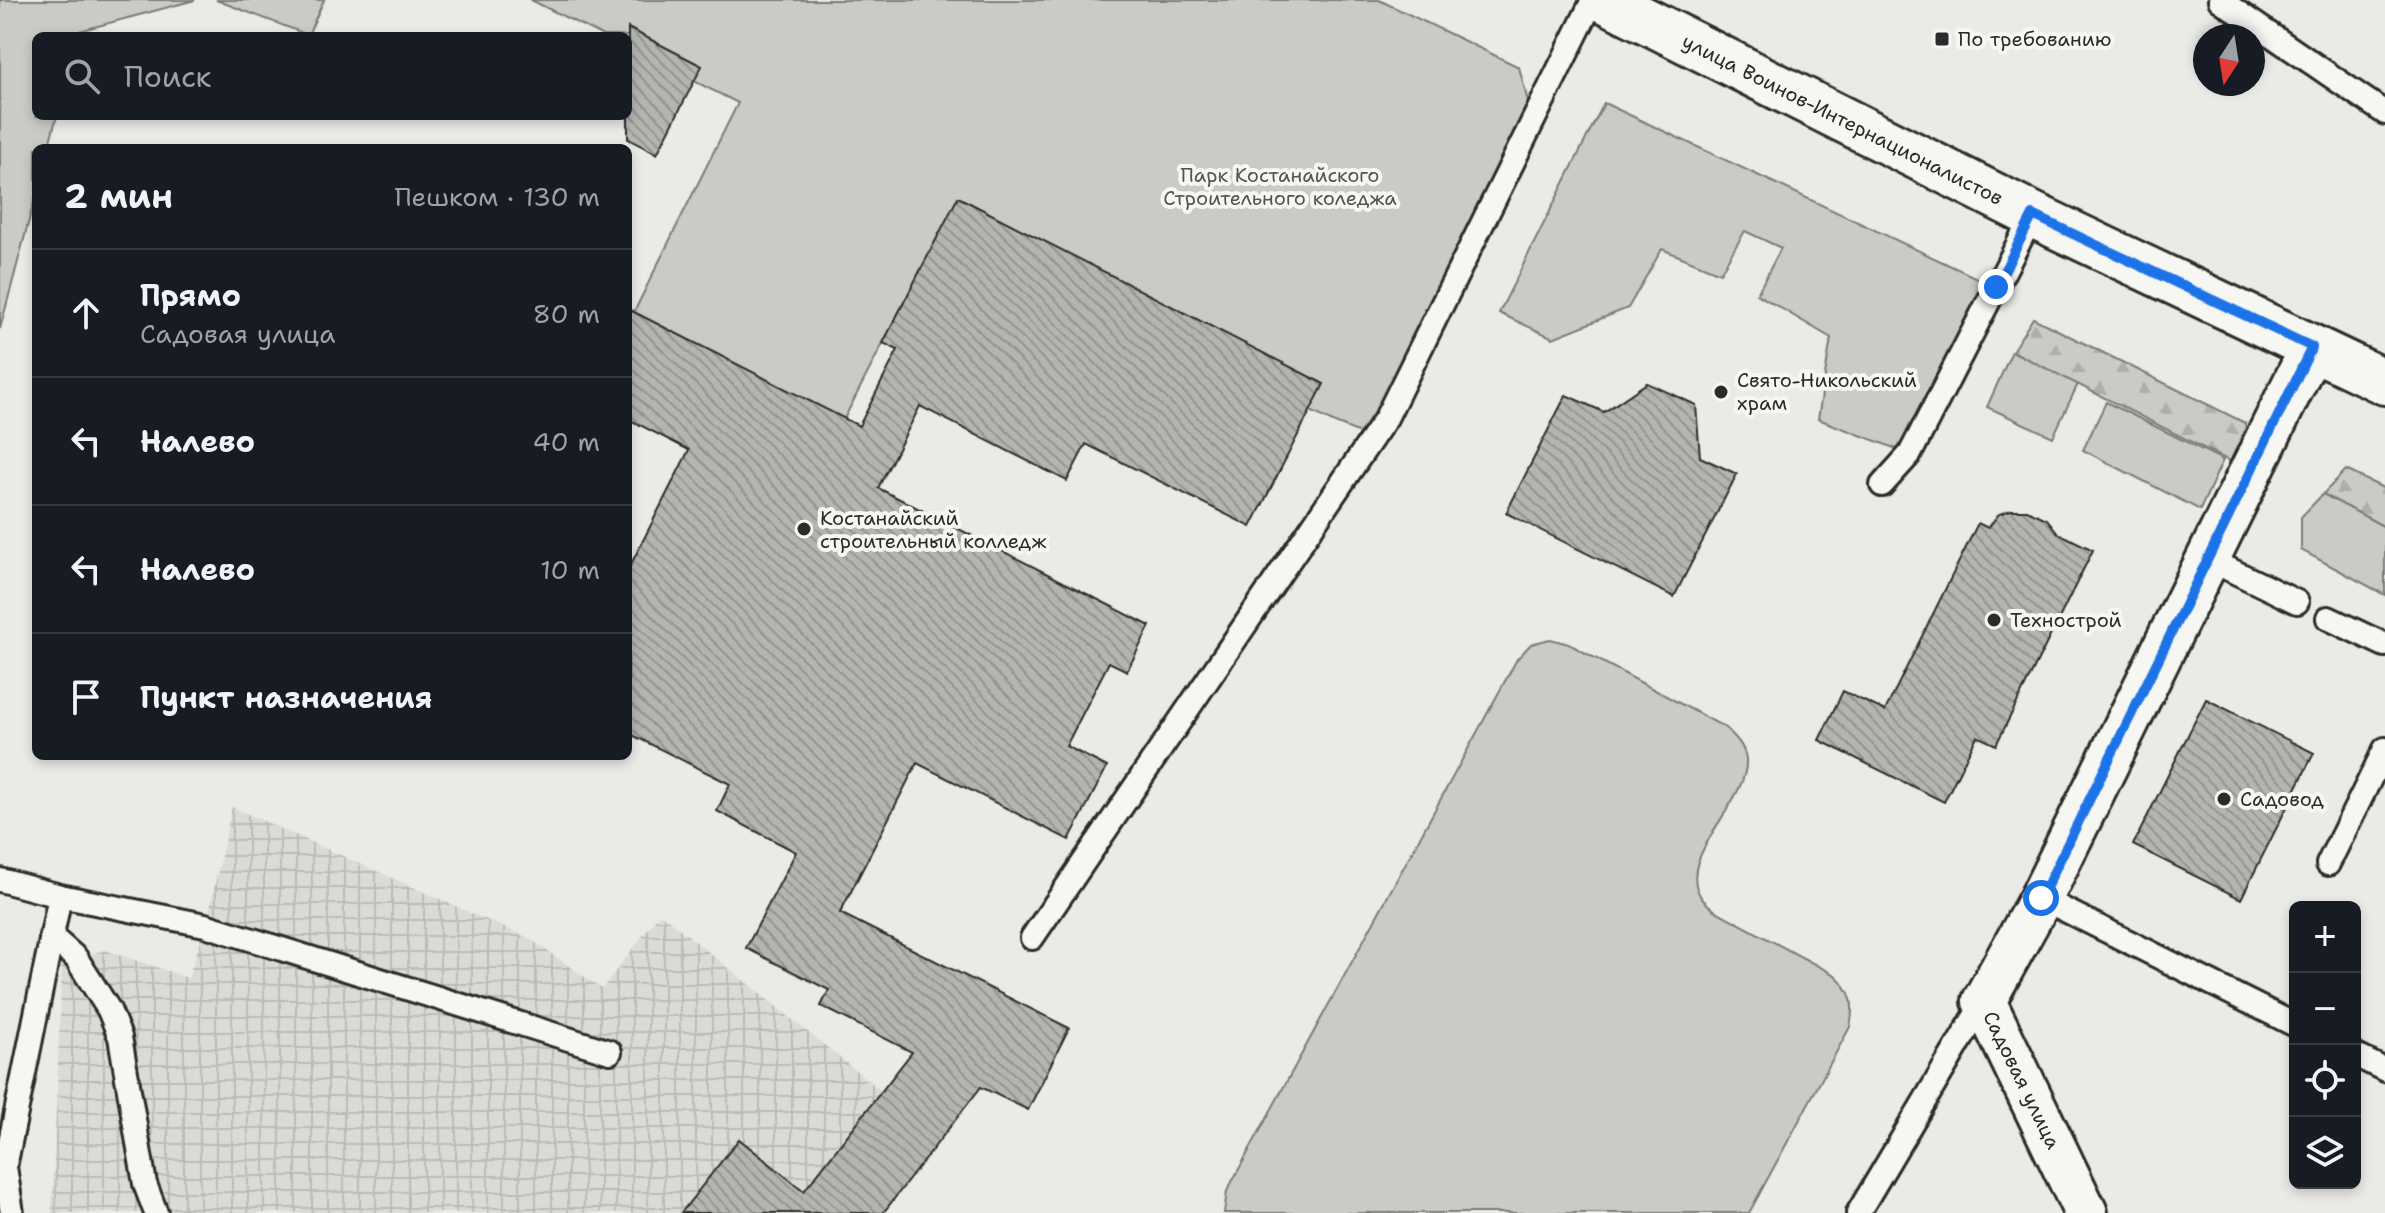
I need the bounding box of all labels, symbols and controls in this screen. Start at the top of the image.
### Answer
north arrow [2193,24,2265,96]
place label: По требованию [1958,26,2112,52]
street label: улица Воинов-Интернационалистов [1678,28,2008,211]
marker: По требованию [1933,30,1951,48]
search box [32,32,632,120]
icon: search [60,54,104,98]
text: Поиск [124,56,212,97]
park label: Парк Костанайского Строительного коледжа [1163,162,1397,211]
text: 2 мин [64,173,173,219]
text: Пешком · 130 m [394,179,600,214]
route end [1978,269,2014,305]
text: Прямо [140,275,241,316]
icon: ahead [64,291,108,335]
text: 80 m [533,296,600,331]
text: Садовая улица [140,316,335,351]
place label: Свято-Никольский храм [1737,367,1917,416]
marker: Свято-Никольский храм [1712,383,1730,401]
icon: left [64,419,108,463]
text: Налево [140,421,255,462]
text: 40 m [533,424,600,459]
place label: Костанайский строительный колледж [820,505,1046,554]
marker: Костанайский строительный колледж [795,520,813,538]
icon: left [64,547,108,591]
text: Налево [140,549,255,590]
text: 10 m [540,552,600,587]
place label: Технострой [2010,607,2122,633]
marker: Технострой [1985,611,2003,629]
icon: arrive [64,675,108,719]
text: Пункт назначения [140,677,432,718]
place label: Садовод [2240,786,2324,812]
marker: Садовод [2215,790,2233,808]
route start [2023,880,2059,916]
map controls [2289,901,2361,1189]
button: + [2289,901,2361,973]
button: − [2289,973,2361,1045]
street label: Садовая улица [1977,1007,2067,1154]
button: locate [2289,1045,2361,1117]
button: layers [2289,1117,2361,1189]

